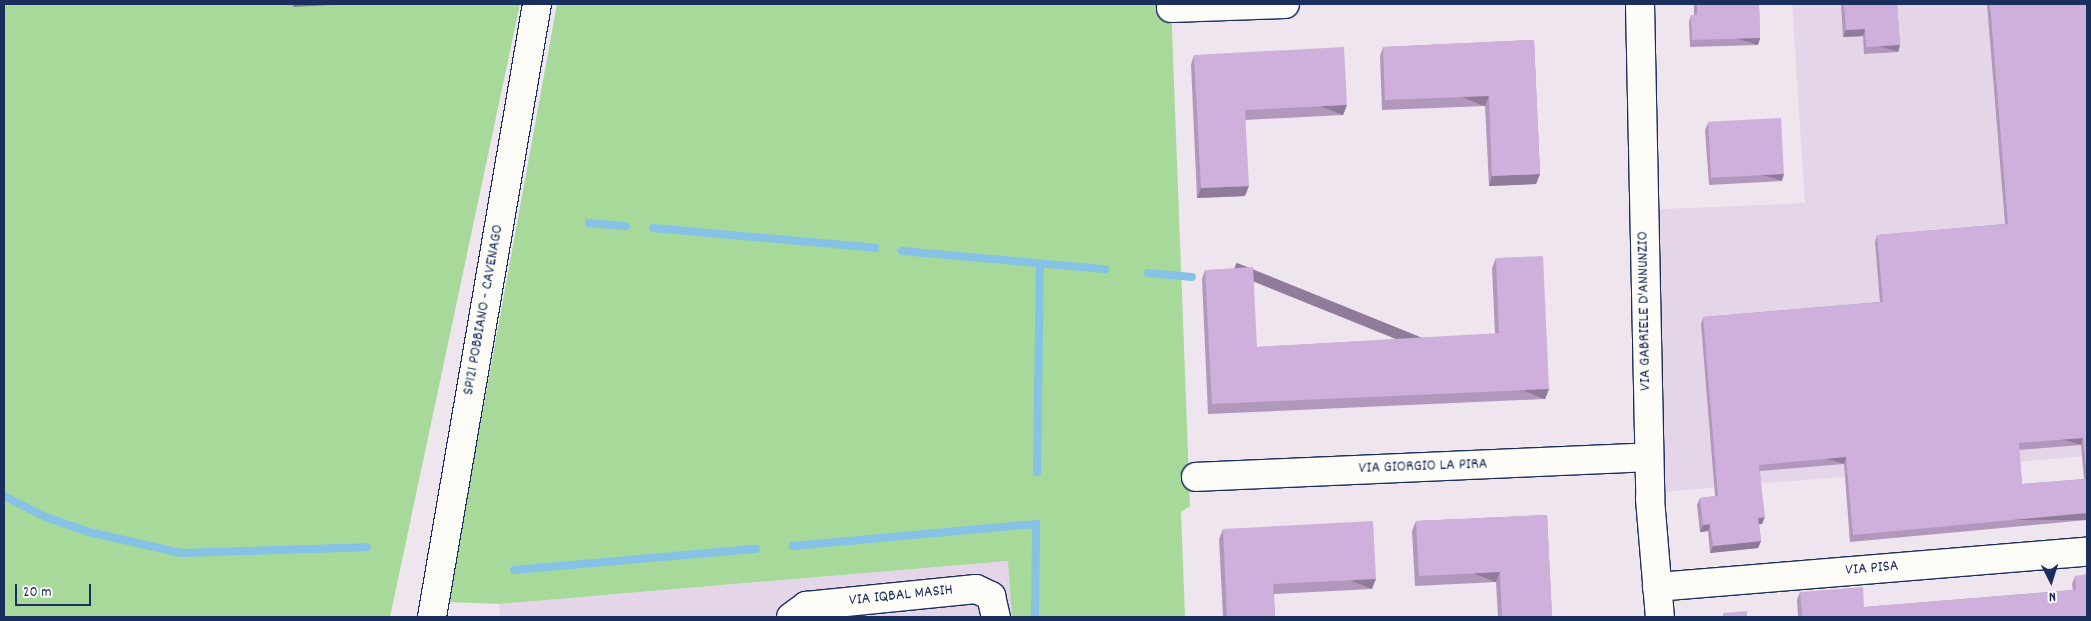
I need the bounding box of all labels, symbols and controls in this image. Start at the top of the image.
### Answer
street label: SP121 POBBIANO - CAVENAGO [460,223,508,397]
street label: VIA GABRIELE D'ANNUNZIO [1634,231,1656,391]
street label: VIA GIORGIO LA PIRA [1358,455,1488,479]
north arrow [2026,556,2076,606]
street label: VIA PISA [1845,557,1899,581]
scale bar [18,574,94,606]
street label: VIA IQBAL MASIH [848,581,954,611]
text: 20 m [23,582,51,604]
text: N [2048,586,2057,606]

